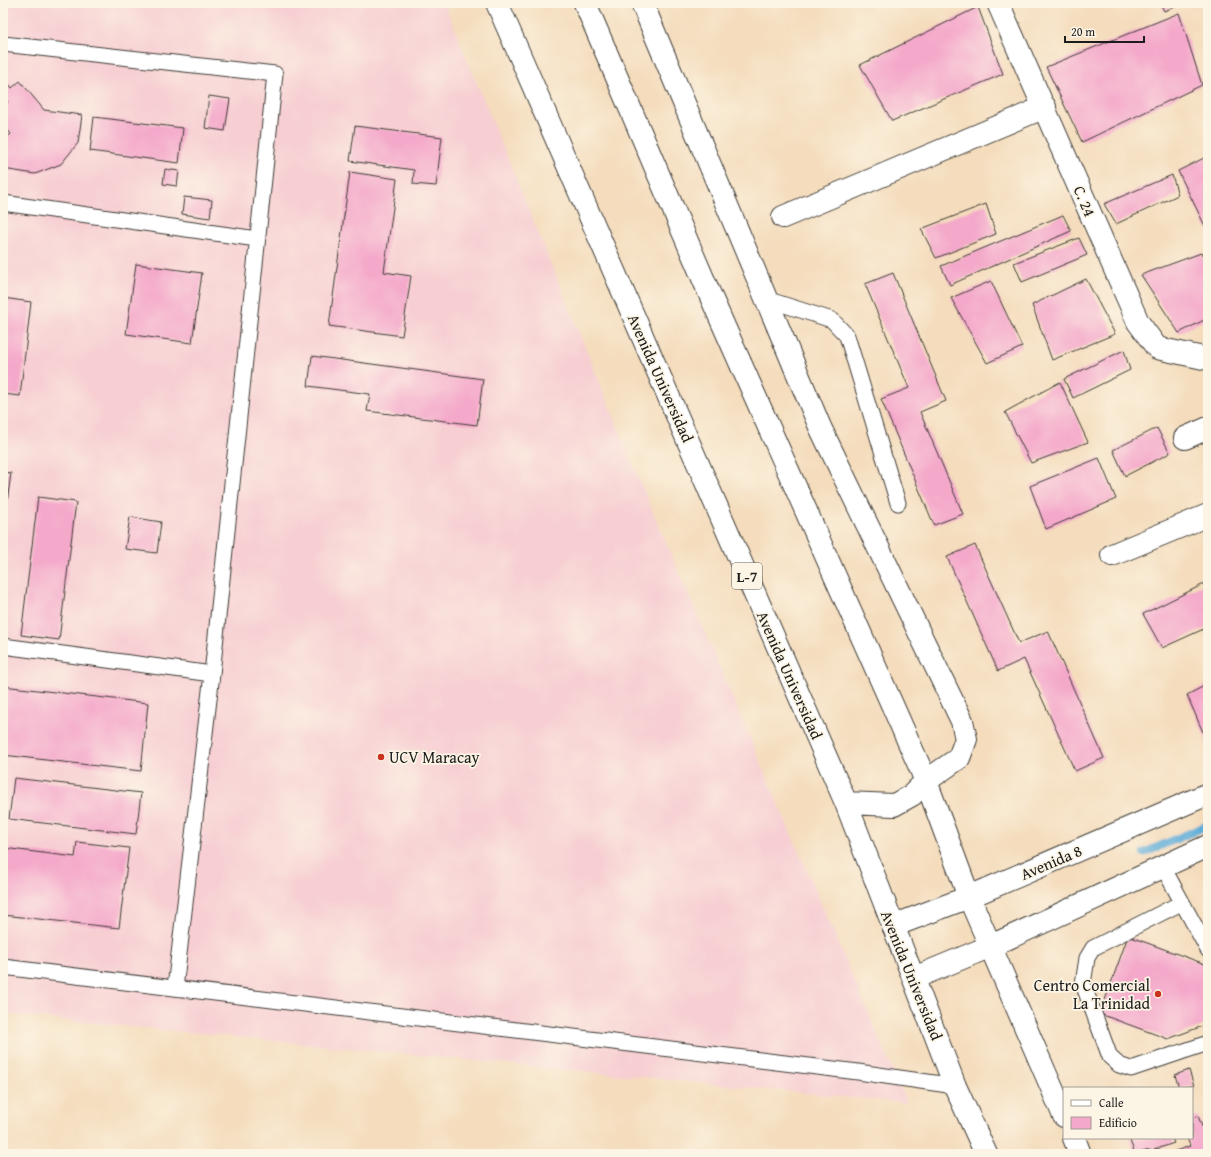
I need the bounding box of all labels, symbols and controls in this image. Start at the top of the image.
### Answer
scale bar [1065,18,1144,44]
text: 20 m [1071,23,1095,40]
street label: C. 24 [1068,182,1102,220]
street label: Avenida Universidad [622,310,700,446]
road number: L-7 [732,563,762,589]
street label: Avenida Universidad [751,607,829,743]
place label: UCV Maracay [389,745,480,769]
marker: UCV Maracay [376,752,386,762]
street label: Avenida 8 [1016,838,1086,886]
street label: Avenida Universidad [875,906,949,1044]
place label: Centro Comercial La Trinidad [1034,973,1151,1015]
marker: Centro Comercial La Trinidad [1153,989,1163,999]
legend [1063,1087,1193,1139]
text: Calle [1099,1094,1124,1111]
text: Edificio [1099,1114,1137,1131]

